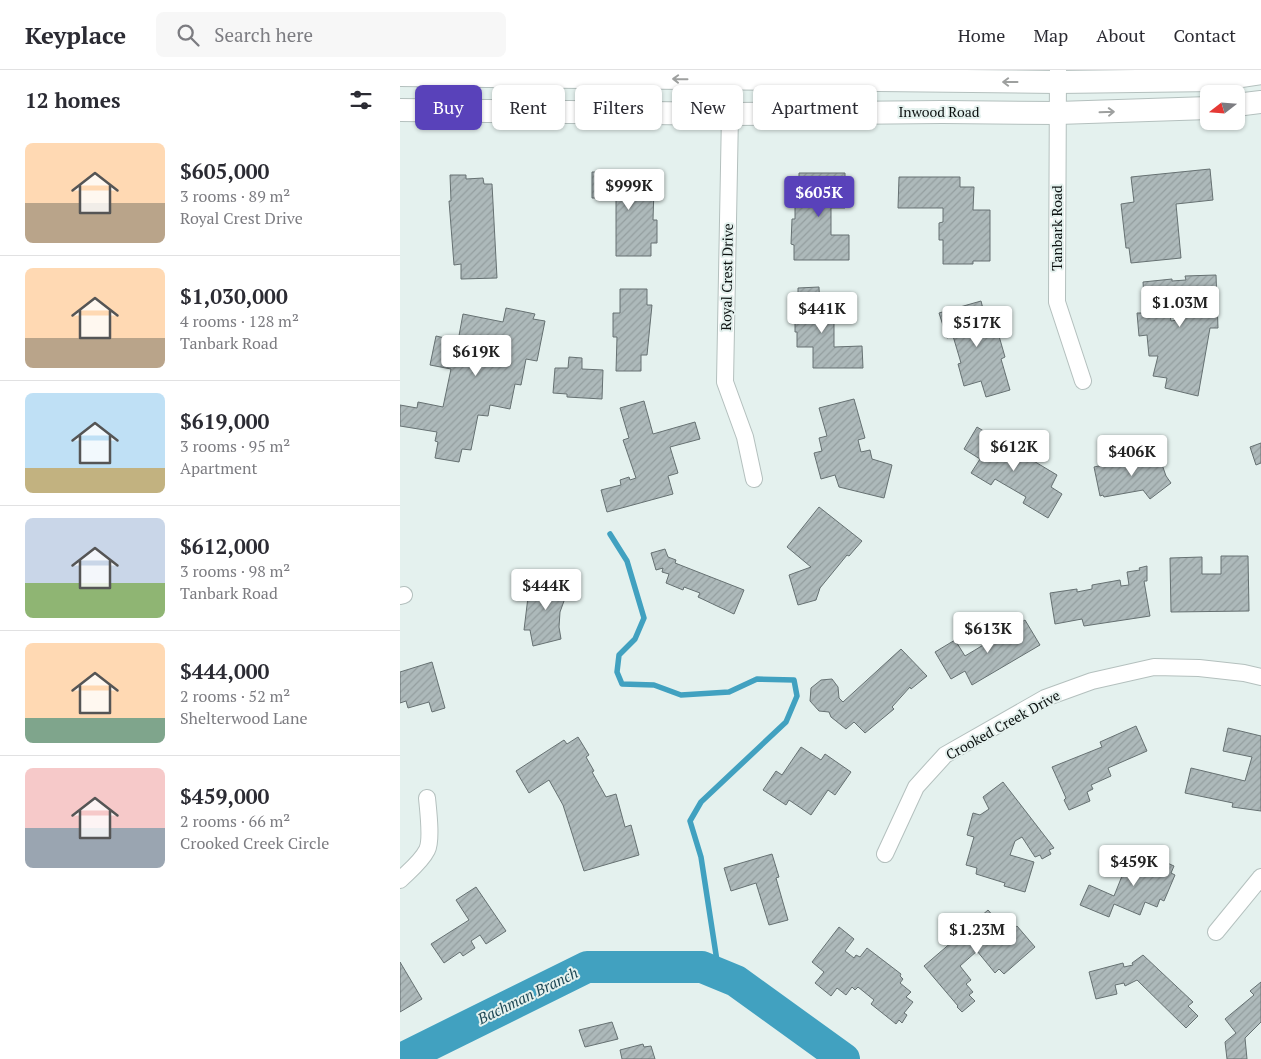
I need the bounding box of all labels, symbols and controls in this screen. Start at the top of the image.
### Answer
search box [156,12,506,57]
text: Keyplace [25,19,126,51]
icon: search [174,21,202,49]
text: Search here [214,22,313,47]
text: Home [958,23,1005,47]
text: Map [1033,23,1068,47]
text: About [1096,23,1145,47]
text: Contact [1173,23,1236,47]
one-way arrow [672,74,688,84]
one-way arrow [1002,77,1018,87]
chip: Buy [415,85,482,130]
chip: Rent [492,85,565,130]
chip: Filters [575,85,662,130]
chip: New [672,85,743,130]
chip: Apartment [753,85,877,130]
north arrow [1200,85,1245,130]
map controls [1200,85,1245,130]
text: 12 homes [25,86,121,114]
icon: filters [347,86,375,114]
street label: Inwood Road [898,102,980,121]
one-way arrow [1098,107,1114,117]
text: $605,000 [180,157,269,185]
icon: home [65,163,125,223]
pin: $999K [594,168,664,211]
text: $999K [605,174,653,196]
pin: $605K [784,176,854,218]
text: $605K [795,181,843,203]
text: 3 rooms · 89 m² [180,185,290,207]
street label: Tanbark Road [1047,185,1066,271]
text: Royal Crest Drive [180,207,303,229]
street label: Royal Crest Drive [716,223,737,331]
text: $1,030,000 [180,282,288,310]
pin: $1.03M [1139,286,1221,328]
icon: home [65,288,125,348]
text: $1.03M [1152,291,1208,313]
pin: $441K [787,292,857,334]
text: $441K [798,297,846,319]
pin: $517K [942,306,1012,348]
text: 4 rooms · 128 m² [180,310,299,332]
text: $517K [953,311,1001,333]
text: Tanbark Road [180,332,278,354]
pin: $619K [441,334,511,377]
text: $619K [452,340,500,362]
text: $619,000 [180,407,269,435]
icon: home [65,413,125,473]
pin: $612K [979,430,1049,472]
pin: $406K [1097,434,1167,477]
text: 3 rooms · 95 m² [180,435,290,457]
text: $612K [990,435,1038,457]
text: $406K [1108,440,1156,462]
text: Apartment [180,457,257,479]
text: $612,000 [180,532,269,560]
icon: home [65,538,125,598]
text: 3 rooms · 98 m² [180,560,290,582]
pin: $444K [511,568,581,611]
text: $444K [522,574,570,596]
text: Tanbark Road [180,582,278,604]
pin: $613K [953,612,1023,654]
text: $613K [964,617,1012,639]
text: $444,000 [180,657,269,685]
icon: home [65,663,125,723]
text: 2 rooms · 52 m² [180,685,290,707]
street label: Crooked Creek Drive [942,685,1063,764]
text: Shelterwood Lane [180,707,307,729]
text: $459,000 [180,782,269,810]
icon: home [65,788,125,848]
text: 2 rooms · 66 m² [180,810,290,832]
text: Crooked Creek Circle [180,832,329,854]
pin: $459K [1099,844,1169,887]
text: $459K [1110,850,1158,872]
pin: $1.23M [936,912,1018,955]
text: $1.23M [949,918,1005,940]
water label: Bachman Branch [473,962,581,1028]

